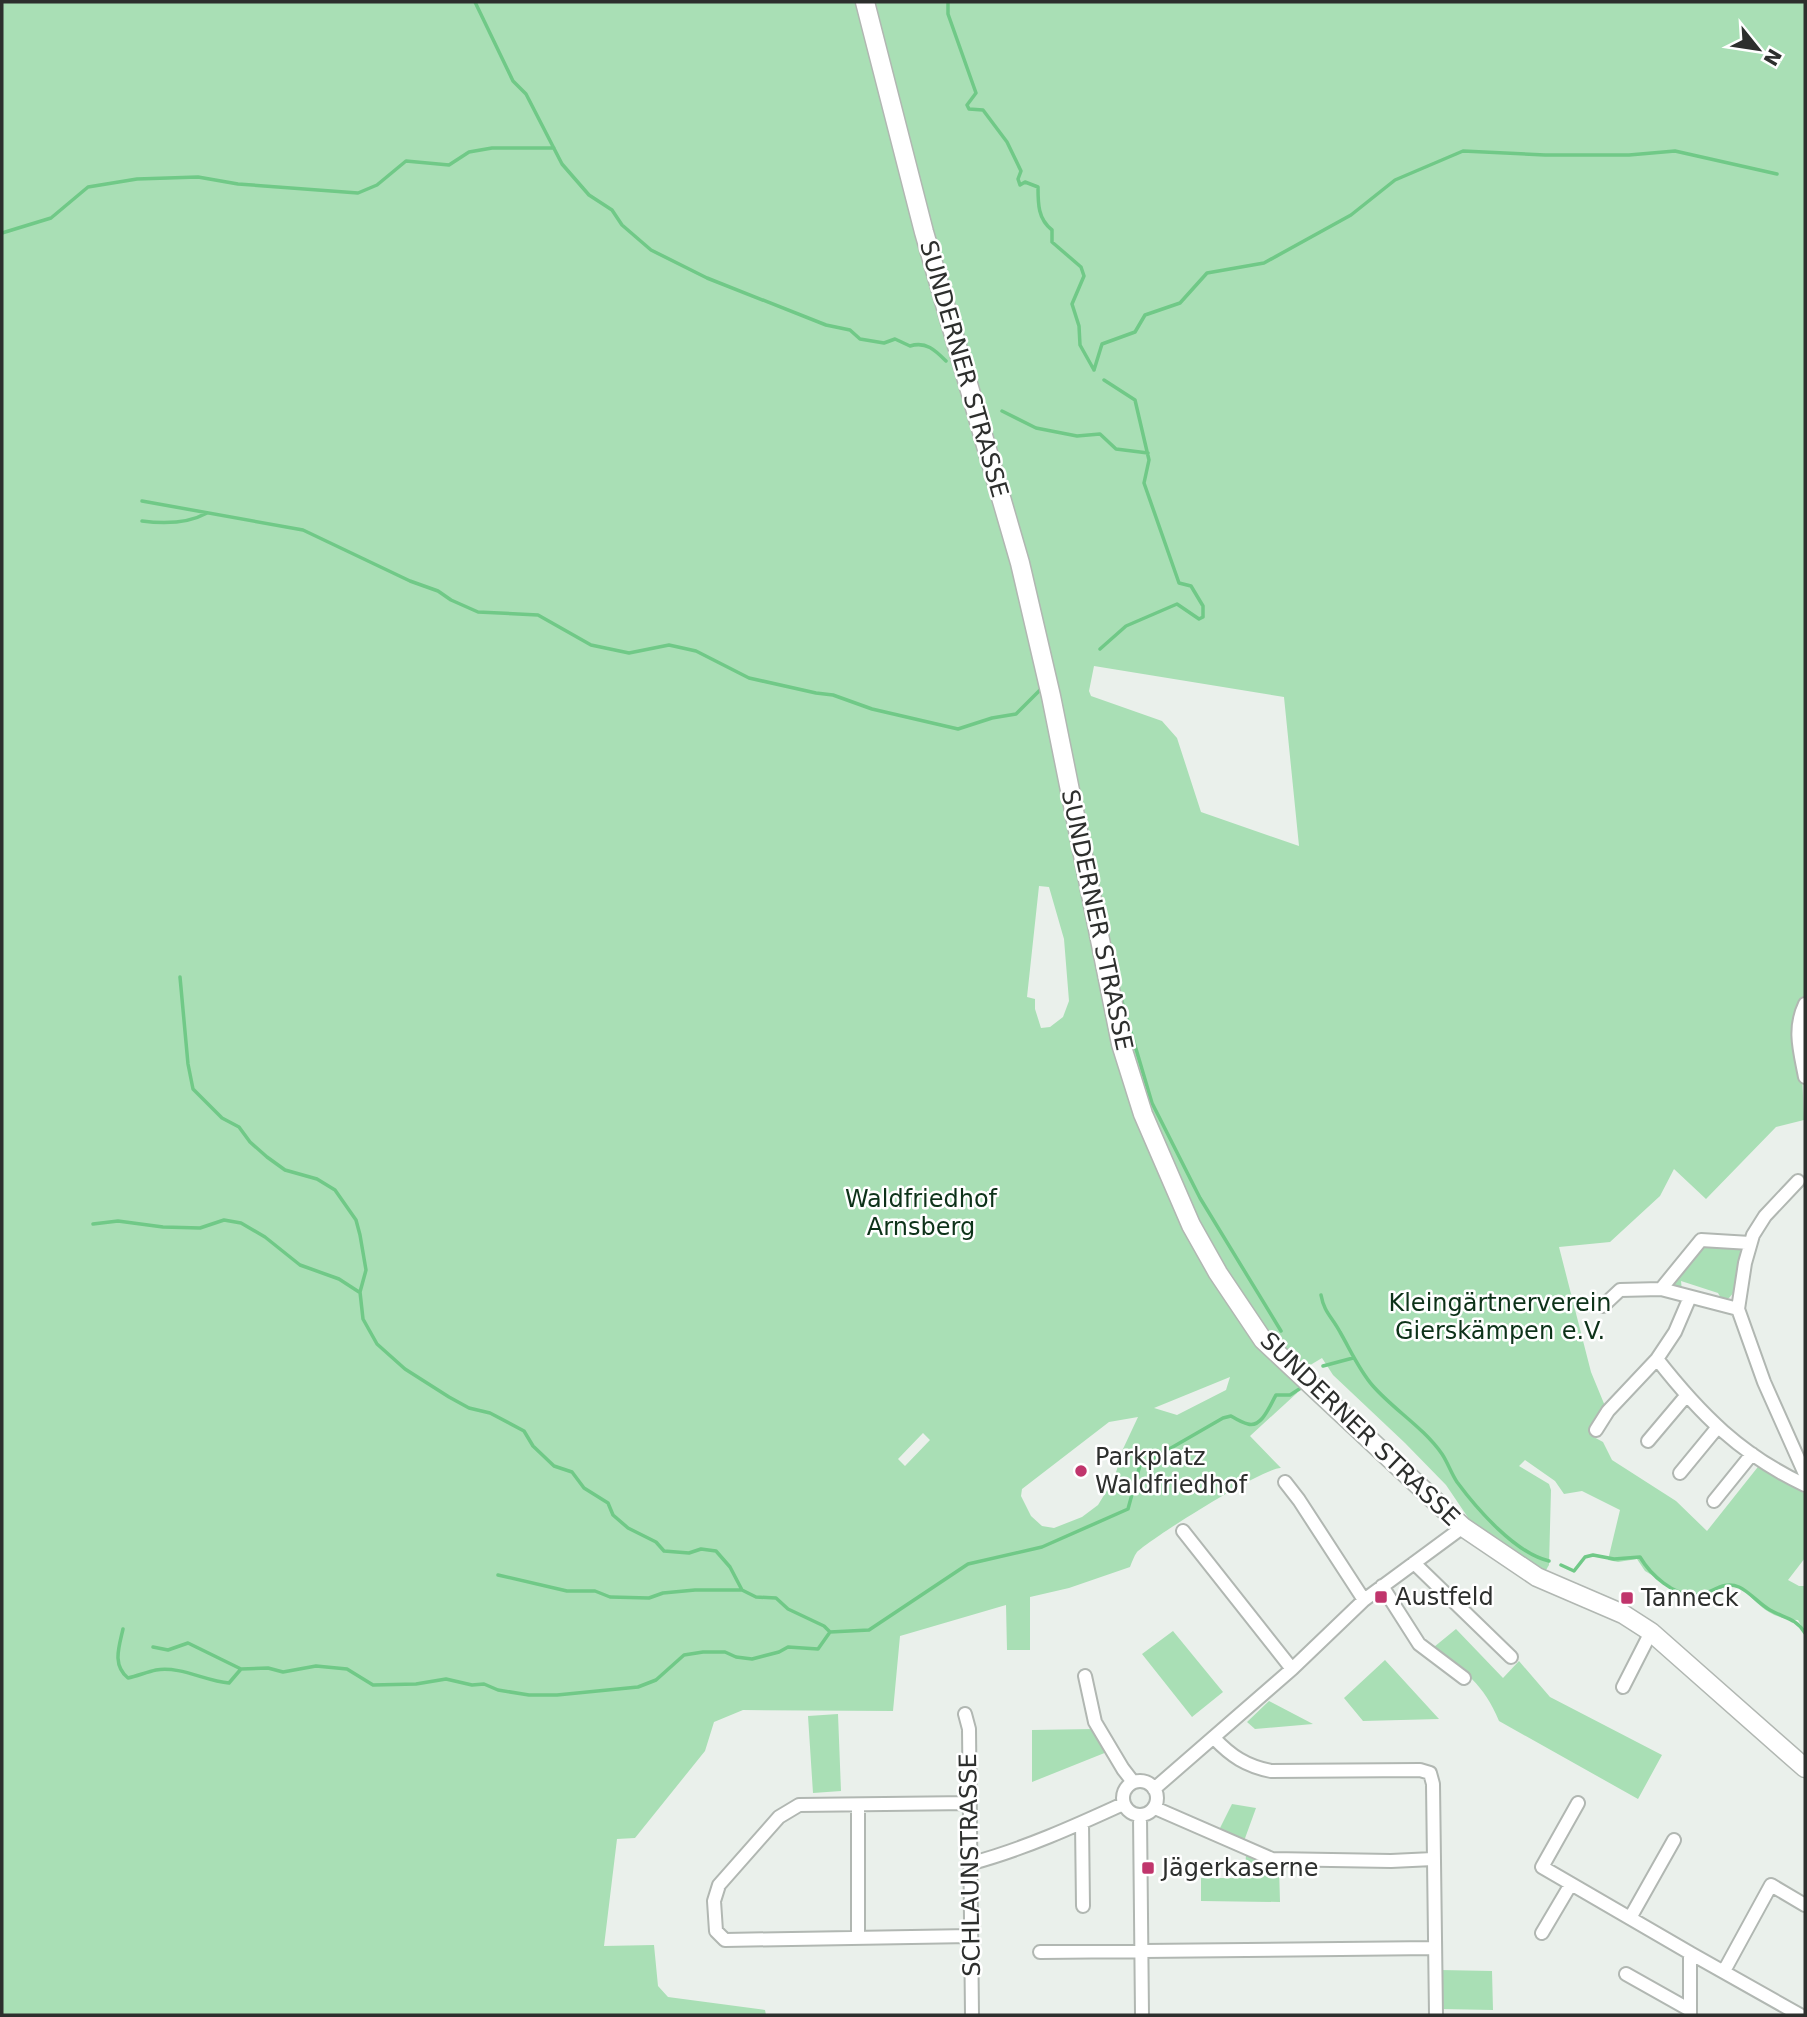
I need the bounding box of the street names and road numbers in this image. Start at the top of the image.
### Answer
street label: SUNDERNER STRASSE [914,237,1014,501]
street label: SUNDERNER STRASSE [1056,787,1138,1053]
street label: SUNDERNER STRASSE [1255,1326,1465,1532]
street label: SCHLAUNSTRASSE [954,1753,986,1977]

